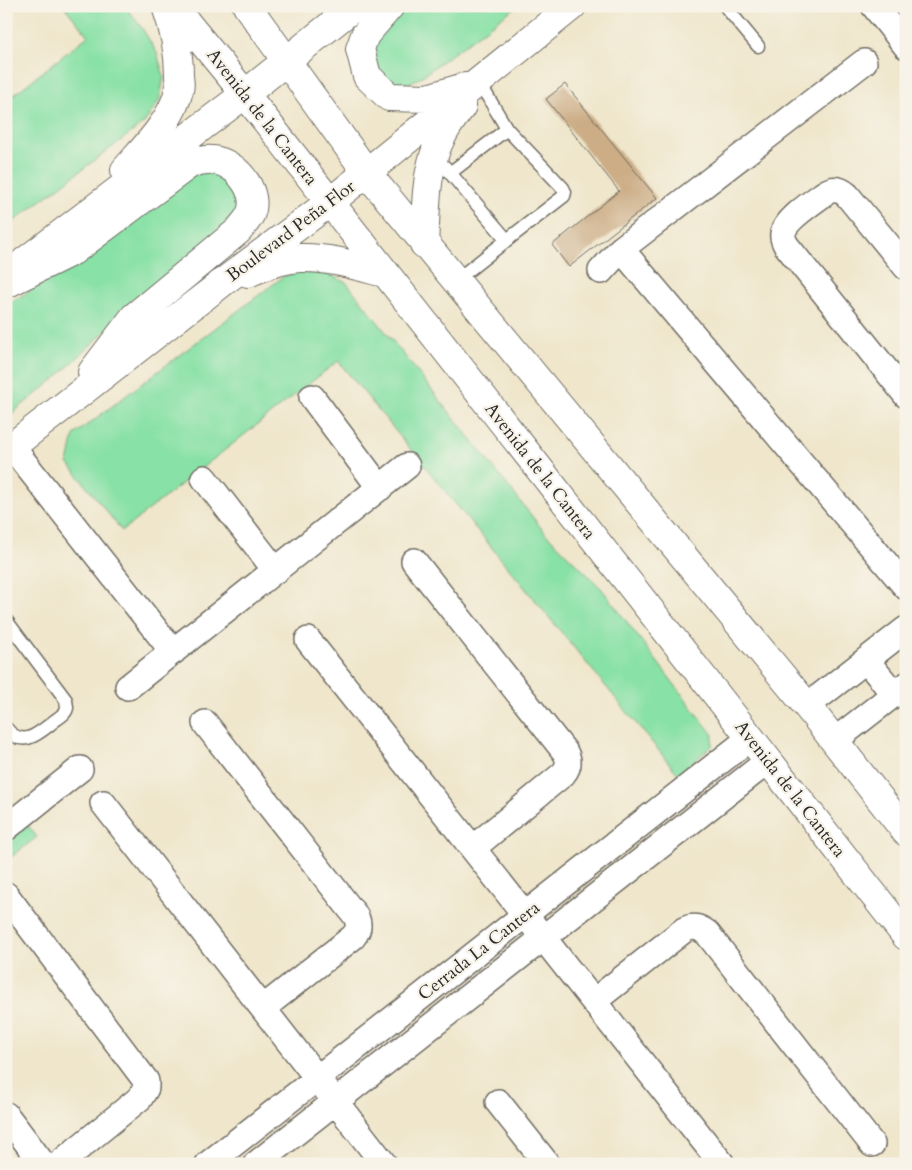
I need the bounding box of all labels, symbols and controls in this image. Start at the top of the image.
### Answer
street label: Avenida de la Cantera [201,43,323,191]
street label: Boulevard Peña Flor [221,174,361,288]
street label: Avenida de la Cantera [479,397,601,545]
street label: Avenida de la Cantera [729,715,851,863]
street label: Cerrada La Cantera [413,895,545,1007]

